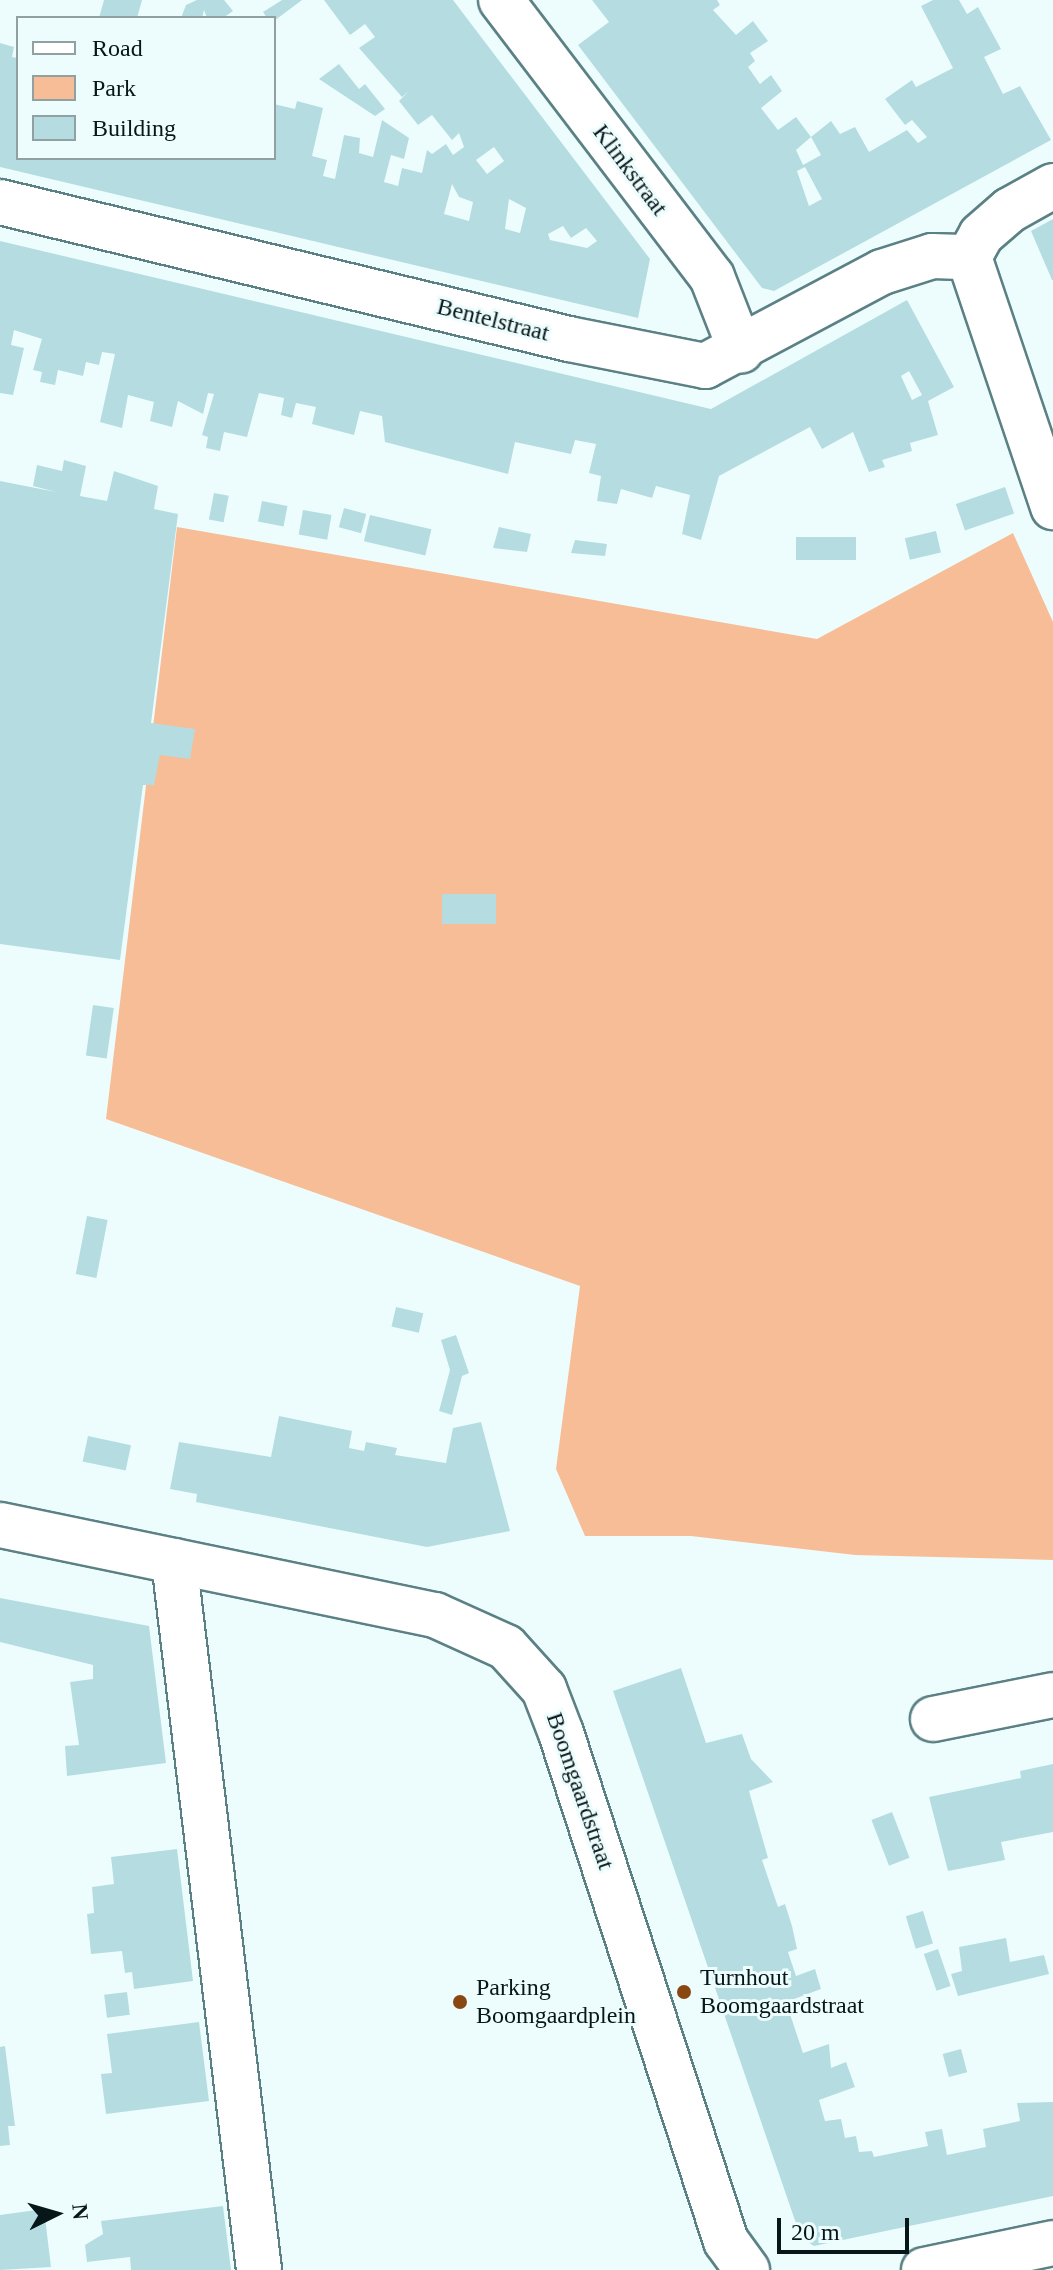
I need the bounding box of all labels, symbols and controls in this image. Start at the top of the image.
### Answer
legend [16,16,276,160]
text: Road [92,35,143,61]
text: Park [92,75,136,101]
text: Building [92,115,176,141]
street label: Klinkstraat [586,119,674,221]
street label: Bentelstraat [434,292,552,348]
street label: Boomgaardstraat [540,1709,620,1873]
place label: Turnhout Boomgaardstraat [700,1964,864,2020]
place label: Parking Boomgaardplein [476,1974,636,2030]
marker: Turnhout Boomgaardstraat [675,1983,693,2001]
marker: Parking Boomgaardplein [451,1993,469,2011]
north arrow [16,2174,96,2254]
scale bar [781,2202,913,2252]
text: N [67,2203,94,2221]
text: 20 m [791,2219,840,2245]

